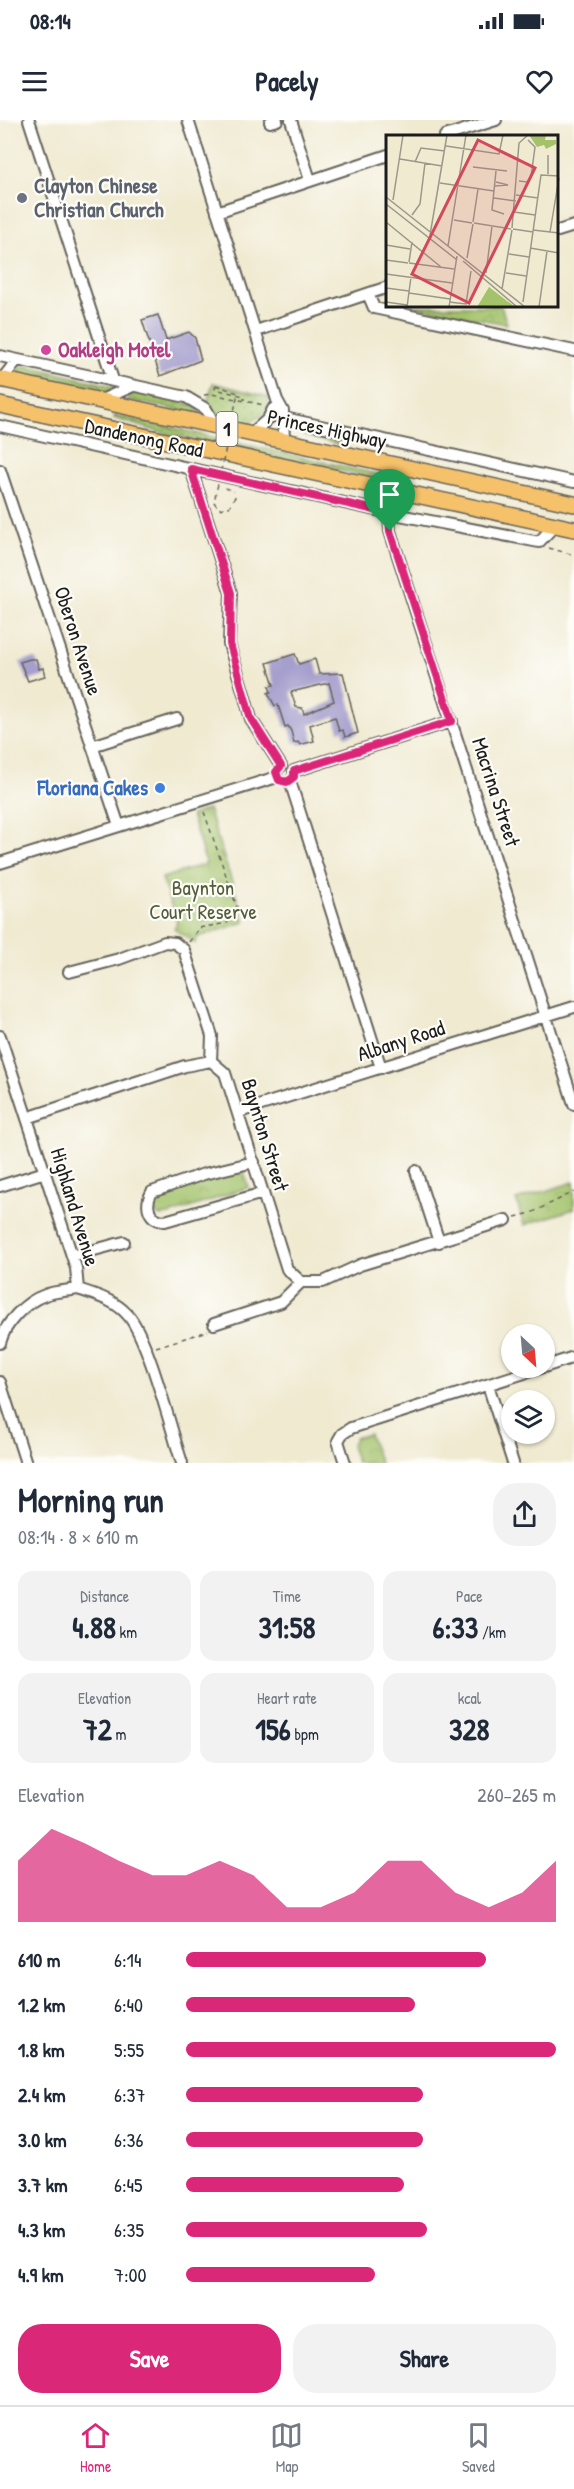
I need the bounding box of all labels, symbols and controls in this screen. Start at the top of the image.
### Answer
text: 08:14 [30,6,71,36]
text: Pacely [255,63,319,99]
icon: menu [18,65,51,98]
icon: heart [523,65,556,98]
inset map [386,135,559,308]
place label: Clayton Chinese Christian Church [34,171,164,224]
marker: Clayton Chinese Christian Church [15,191,29,205]
place label: Oakleigh Motel [58,335,171,365]
marker: Oakleigh Motel [39,343,53,357]
street label: Princes Highway [265,402,390,455]
street label: Dandenong Road [82,411,206,464]
road number: 1 [216,412,238,446]
pin [364,469,415,531]
icon: arrive [373,478,406,511]
street label: Oberon Avenue [47,583,110,699]
street label: Macrina Street [465,734,528,851]
place label: Floriana Cakes [37,773,148,802]
marker: Floriana Cakes [153,781,167,795]
park label: Baynton Court Reserve [149,873,257,926]
street label: Albany Road [353,1013,448,1068]
street label: Baynton Street [235,1075,297,1195]
street label: Highland Avenue [44,1144,107,1270]
north arrow [501,1324,555,1378]
map controls [501,1324,555,1444]
button: layers [501,1390,555,1444]
text: Morning run [18,1478,164,1522]
button: share [493,1483,556,1546]
text: 08:14 · 8 × 610 m [18,1523,138,1550]
text: Distance [80,1585,129,1607]
text: Time [273,1585,301,1607]
text: Pace [456,1585,483,1607]
text: 4.88 [72,1607,116,1647]
text: 31:58 [259,1607,315,1647]
text: 6:33 [432,1607,478,1647]
text: km [116,1621,137,1643]
text: /km [478,1621,506,1643]
text: Elevation [78,1687,131,1709]
text: Heart rate [257,1687,317,1709]
text: kcal [458,1687,481,1709]
text: 72 [83,1709,112,1749]
text: 156 [255,1709,291,1749]
text: 328 [449,1709,490,1749]
text: m [112,1723,126,1745]
text: bpm [291,1723,319,1745]
text: Elevation [18,1781,84,1808]
text: 260–265 m [477,1781,556,1808]
text: 610 m [18,1946,60,1973]
text: 6:14 [114,1946,141,1973]
text: 1.2 km [18,1991,65,2018]
text: 6:40 [114,1991,143,2018]
text: 1.8 km [18,2036,65,2063]
text: 5:55 [114,2036,144,2063]
text: 2.4 km [18,2081,66,2108]
text: 6:37 [114,2081,145,2108]
text: 3.0 km [18,2126,67,2153]
text: 6:36 [114,2126,144,2153]
text: 3.7 km [18,2171,68,2198]
text: 6:45 [114,2171,143,2198]
text: 4.3 km [18,2216,65,2243]
text: 6:35 [114,2216,144,2243]
text: 4.9 km [18,2261,64,2288]
text: 7:00 [114,2261,146,2288]
button: Save [18,2324,281,2393]
button: Share [293,2324,556,2393]
tab: Home [79,2419,112,2477]
tab: Map [270,2419,303,2477]
tab: Saved [462,2419,495,2477]

